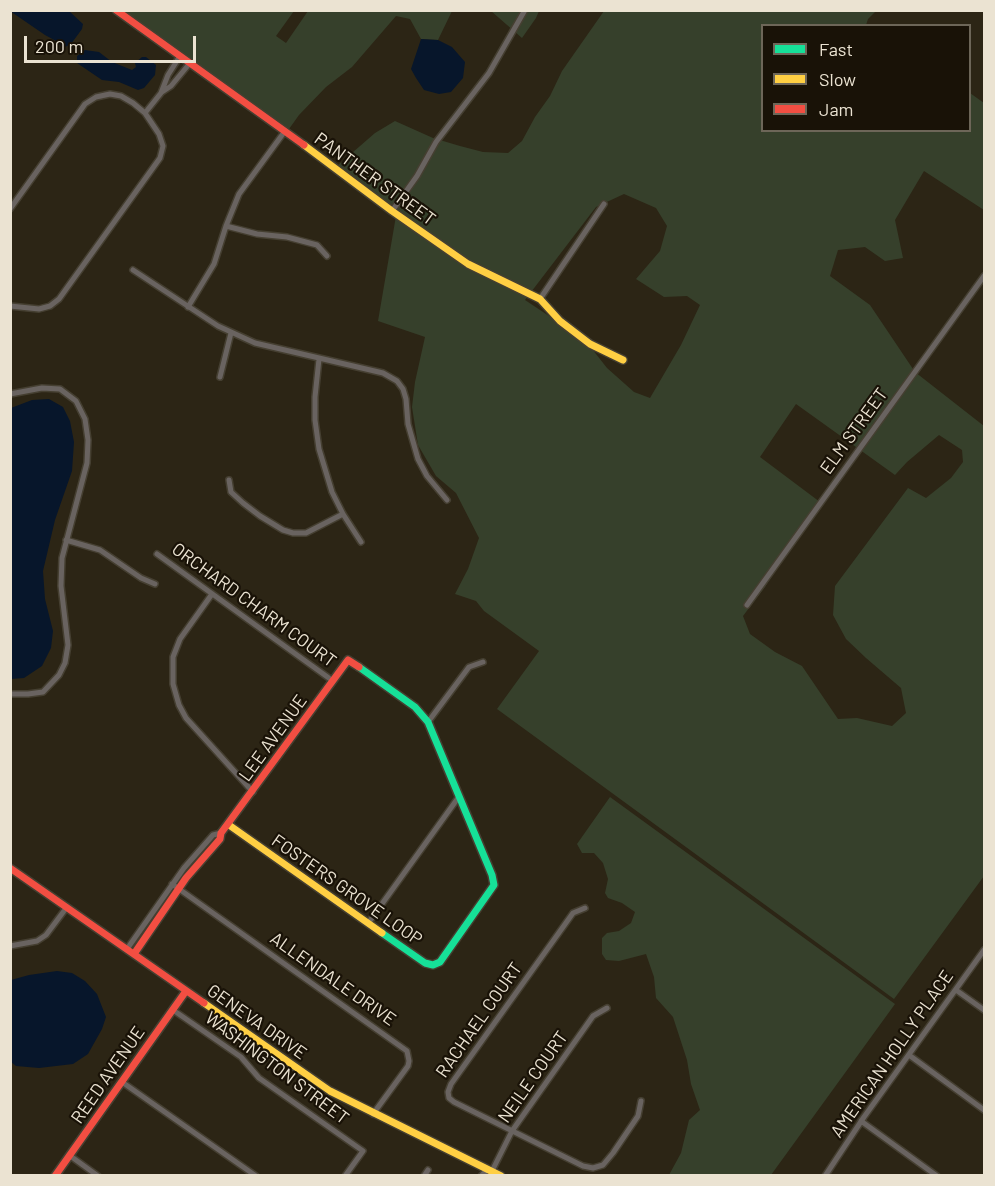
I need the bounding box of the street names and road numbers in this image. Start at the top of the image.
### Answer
street label: PANTHER STREET [310,128,440,230]
street label: ELM STREET [816,384,892,478]
street label: ORCHARD CHARM COURT [168,538,340,672]
street label: LEE AVENUE [234,691,312,785]
street label: FOSTERS GROVE LOOP [268,830,426,950]
street label: ALLENDALE DRIVE [266,928,400,1030]
street label: RACHAEL COURT [431,958,527,1082]
street label: AMERICAN HOLLY PLACE [826,966,958,1142]
street label: GENEVA DRIVE [203,980,311,1064]
street label: WASHINGTON STREET [201,1007,353,1129]
street label: REED AVENUE [67,1022,149,1128]
street label: NEILE COURT [493,1027,573,1127]

